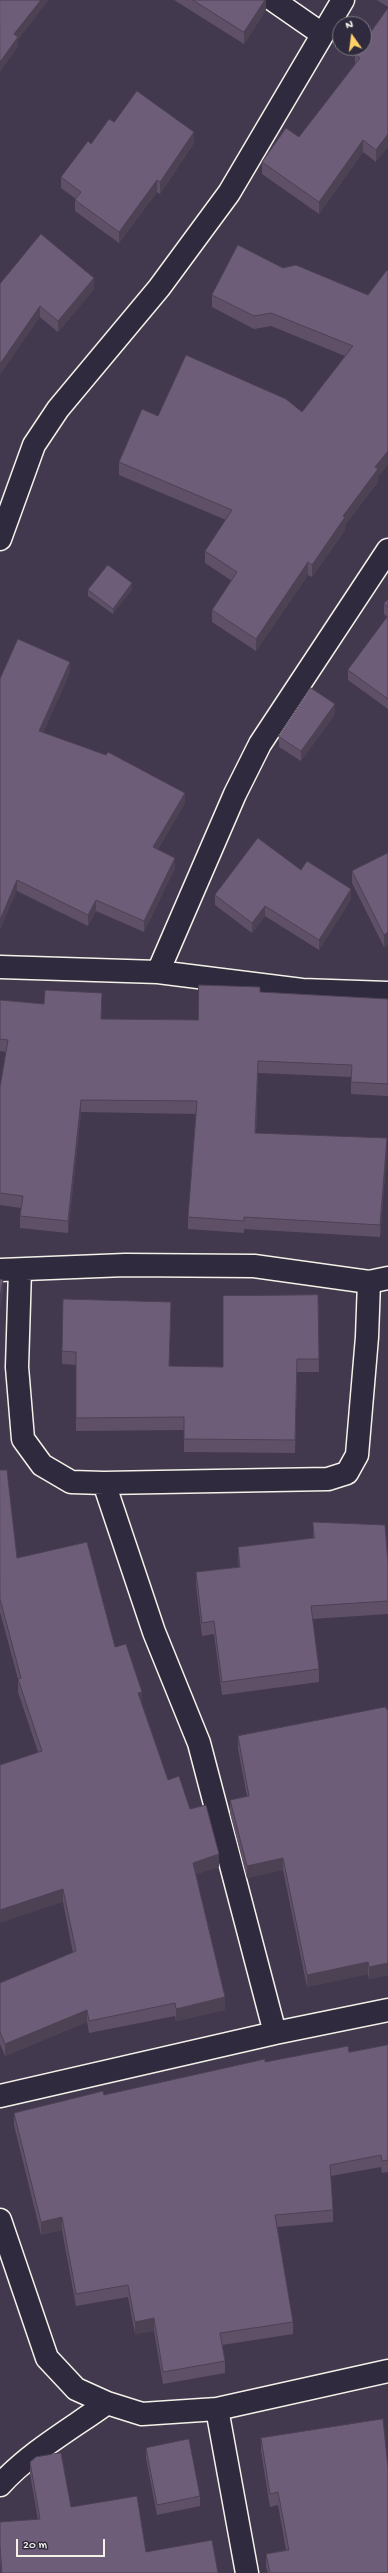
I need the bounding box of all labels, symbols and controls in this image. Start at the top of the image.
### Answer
north arrow [332,16,372,56]
text: N [344,19,354,32]
scale bar [18,2531,107,2557]
text: 20 m [23,2539,47,2553]

